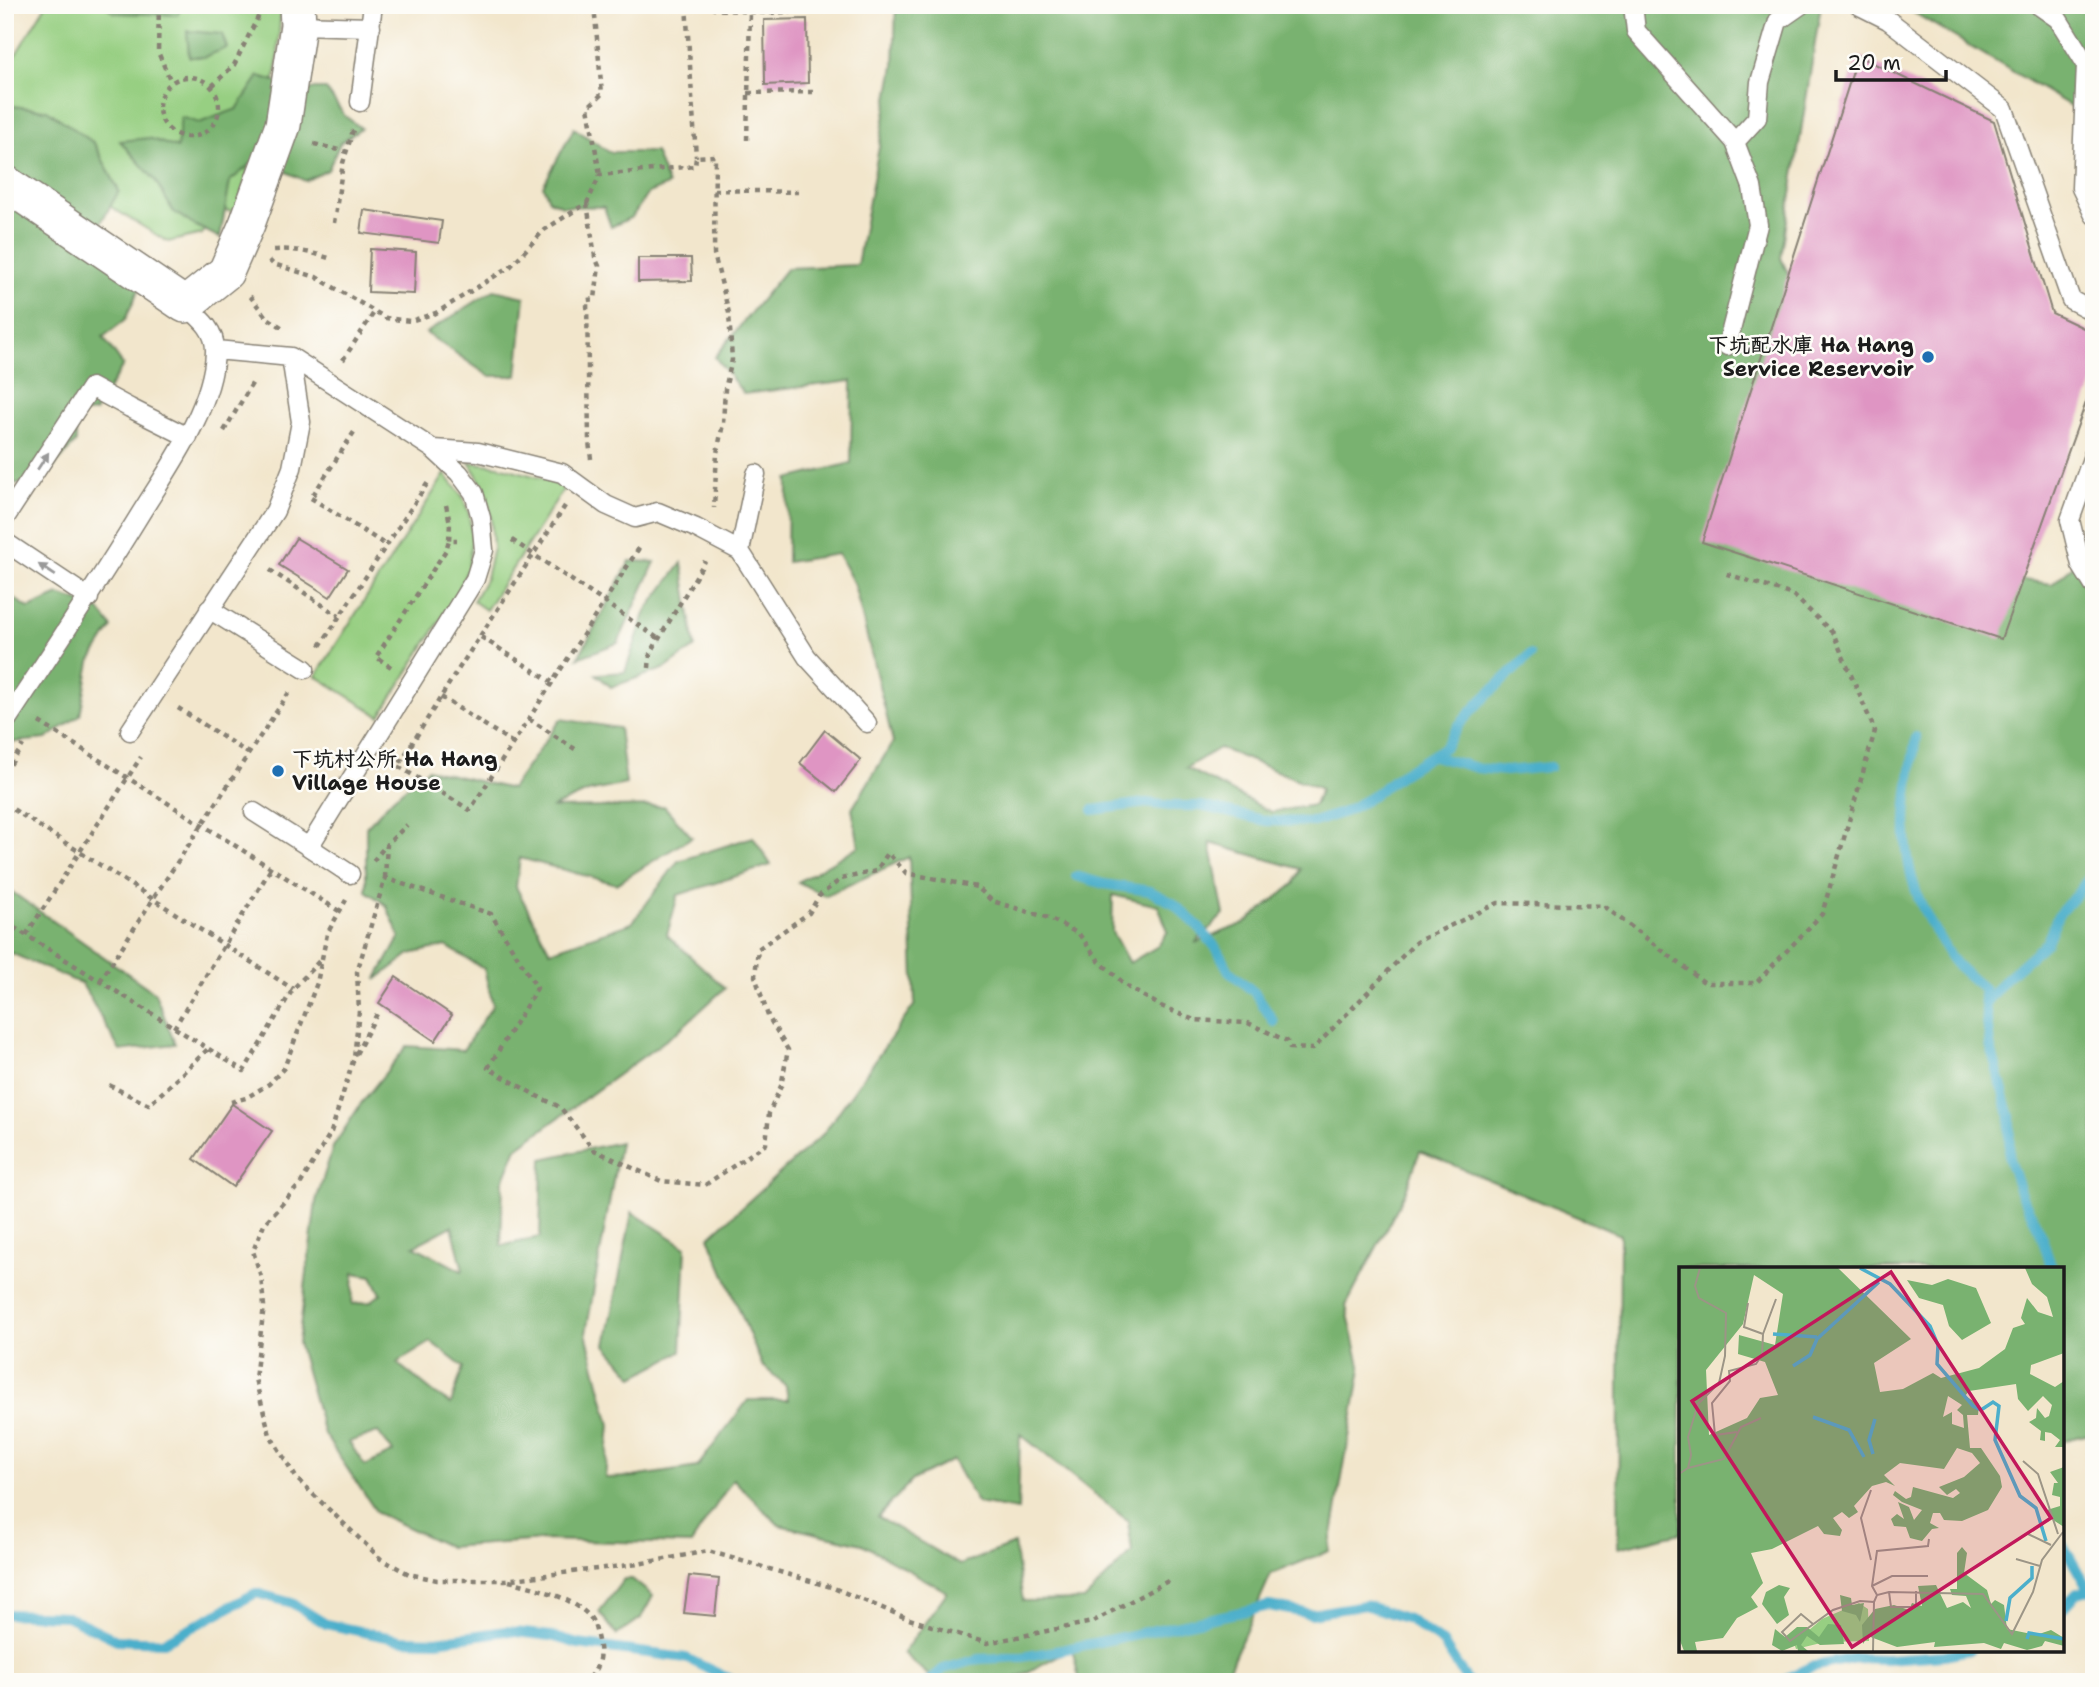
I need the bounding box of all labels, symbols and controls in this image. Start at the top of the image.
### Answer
scale bar [1836,38,1947,82]
text: 20 m [1847,49,1901,77]
place label: 下坑配水庫 Ha Hang Service Reservoir [1708,331,1914,383]
marker: 下坑配水庫 Ha Hang Service Reservoir [1920,349,1936,365]
one-way arrow [36,451,49,470]
one-way arrow [37,563,57,576]
place label: 下坑村公所 Ha Hang Village House [292,745,498,797]
marker: 下坑村公所 Ha Hang Village House [270,763,286,779]
inset map [1679,1267,2064,1652]

